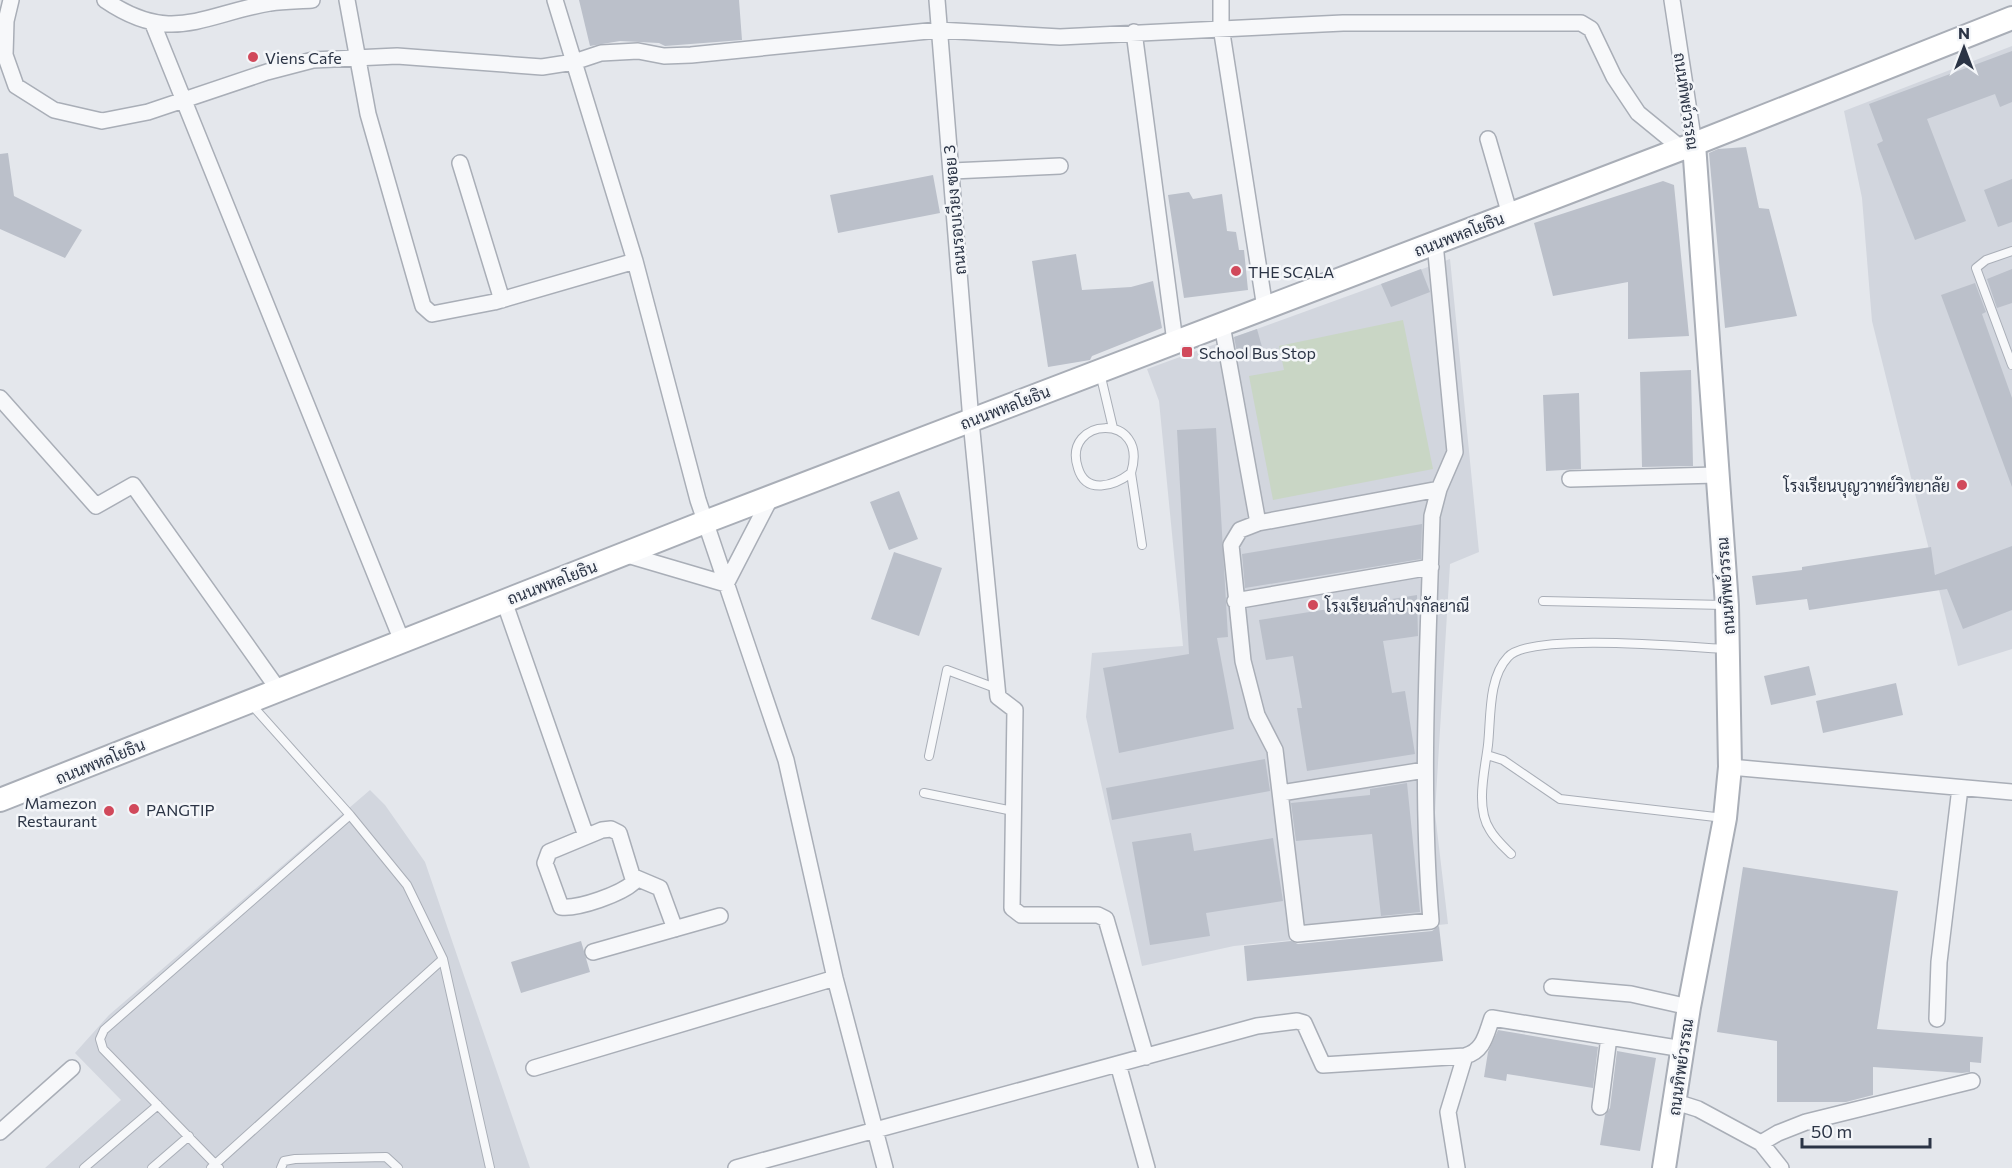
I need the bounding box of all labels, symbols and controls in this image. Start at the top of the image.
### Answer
north arrow [1934,18,1994,78]
text: N [1958,23,1970,42]
place label: Viens Cafe [265,48,342,67]
marker: Viens Cafe [246,50,260,64]
street label: ถนนทิพย์วรรณ [1671,51,1705,151]
street label: ถนนรอบเวียง ซอย 3 [938,144,969,276]
street label: ถนนพหลโยธิน [1411,207,1507,260]
place label: THE SCALA [1248,262,1334,281]
marker: THE SCALA [1229,264,1243,278]
place label: School Bus Stop [1199,343,1316,362]
marker: School Bus Stop [1180,345,1194,359]
street label: ถนนพหลโยธิน [957,380,1053,433]
place label: โรงเรียนบุญวาทย์วิทยาลัย [1783,474,1950,498]
marker: โรงเรียนบุญวาทย์วิทยาลัย [1955,478,1969,492]
street label: ถนนทิพย์วรรณ [1710,537,1738,636]
street label: ถนนพหลโยธิน [504,555,600,608]
place label: โรงเรียนลำปางกัลยาณี [1324,595,1469,615]
marker: โรงเรียนลำปางกัลยาณี [1306,598,1320,612]
street label: ถนนพหลโยธิน [52,734,147,788]
place label: Mamezon Restaurant [17,793,97,830]
place label: PANGTIP [146,800,215,819]
marker: PANGTIP [127,802,141,816]
marker: Mamezon Restaurant [102,804,116,818]
street label: ถนนทิพย์วรรณ [1662,1017,1696,1117]
scale bar [1802,1111,1930,1149]
text: 50 m [1811,1120,1852,1142]

